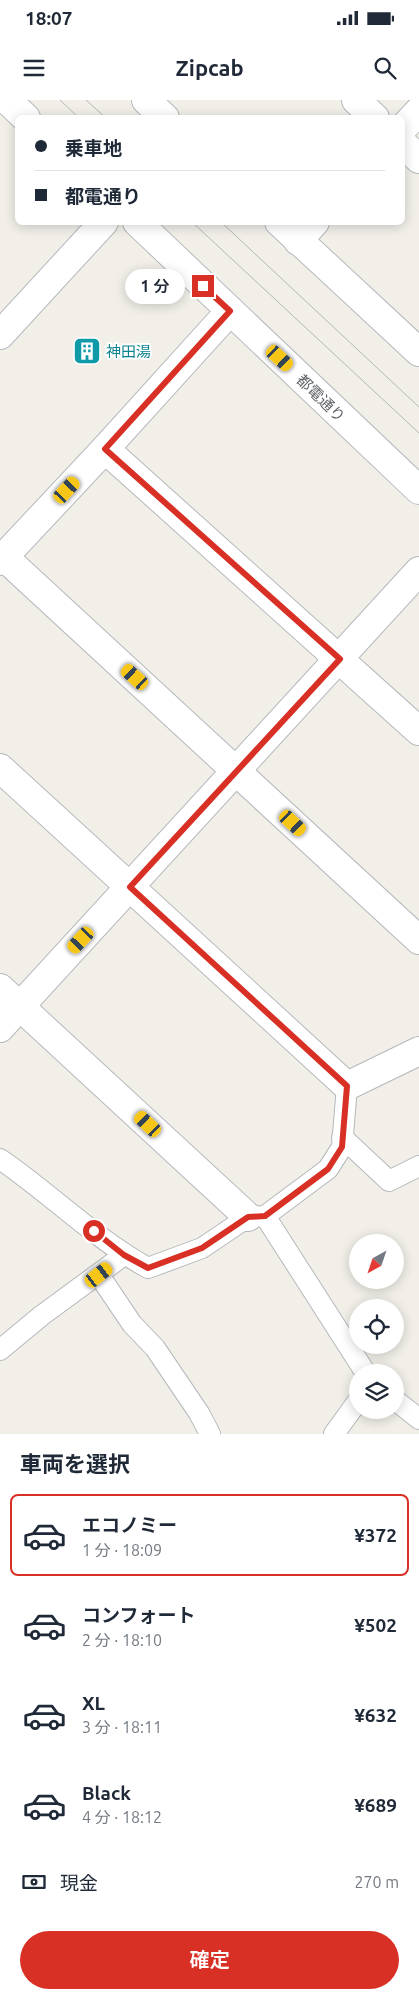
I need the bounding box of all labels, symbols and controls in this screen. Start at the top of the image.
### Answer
text: 18:07 [25,7,73,29]
icon: menu [20,54,48,82]
icon: search [371,54,399,82]
text: Zipcab [175,55,244,80]
text: 乗車地 [65,137,122,159]
text: 都電通り [65,185,141,207]
callout: 1 分 [126,268,186,304]
route end [192,275,214,297]
text: 1 分 [141,277,169,295]
building icon: 神田湯 [72,336,102,366]
car [263,342,296,374]
place label: 神田湯 [106,343,151,360]
street label: 都電通り [294,371,348,425]
car [51,474,82,506]
car [118,661,151,693]
car [276,807,309,839]
car [65,924,96,956]
car [131,1108,164,1140]
route start [83,1220,105,1242]
north arrow [349,1234,404,1289]
map controls [349,1234,404,1419]
car [82,1260,115,1290]
button: locate [349,1299,404,1354]
button: layers [349,1364,404,1419]
text: 車両を選択 [20,1451,130,1476]
icon: car [22,1513,67,1558]
text: エコノミー [82,1514,177,1536]
text: ¥372 [354,1524,397,1546]
text: 1 分 · 18:09 [82,1541,162,1559]
icon: car [22,1603,67,1648]
text: コンフォート [82,1604,195,1626]
text: ¥502 [354,1614,397,1636]
text: 2 分 · 18:10 [82,1631,162,1649]
text: XL [82,1692,105,1714]
icon: car [22,1693,67,1738]
text: ¥632 [354,1704,397,1726]
text: 3 分 · 18:11 [82,1718,162,1736]
text: Black [82,1782,131,1804]
icon: car [22,1783,67,1828]
text: ¥689 [354,1794,397,1816]
text: 4 分 · 18:12 [82,1808,162,1826]
icon: cash [20,1868,48,1896]
text: 現金 [60,1872,98,1894]
text: 270 m [354,1873,399,1891]
button: 確定 [20,1931,399,1989]

